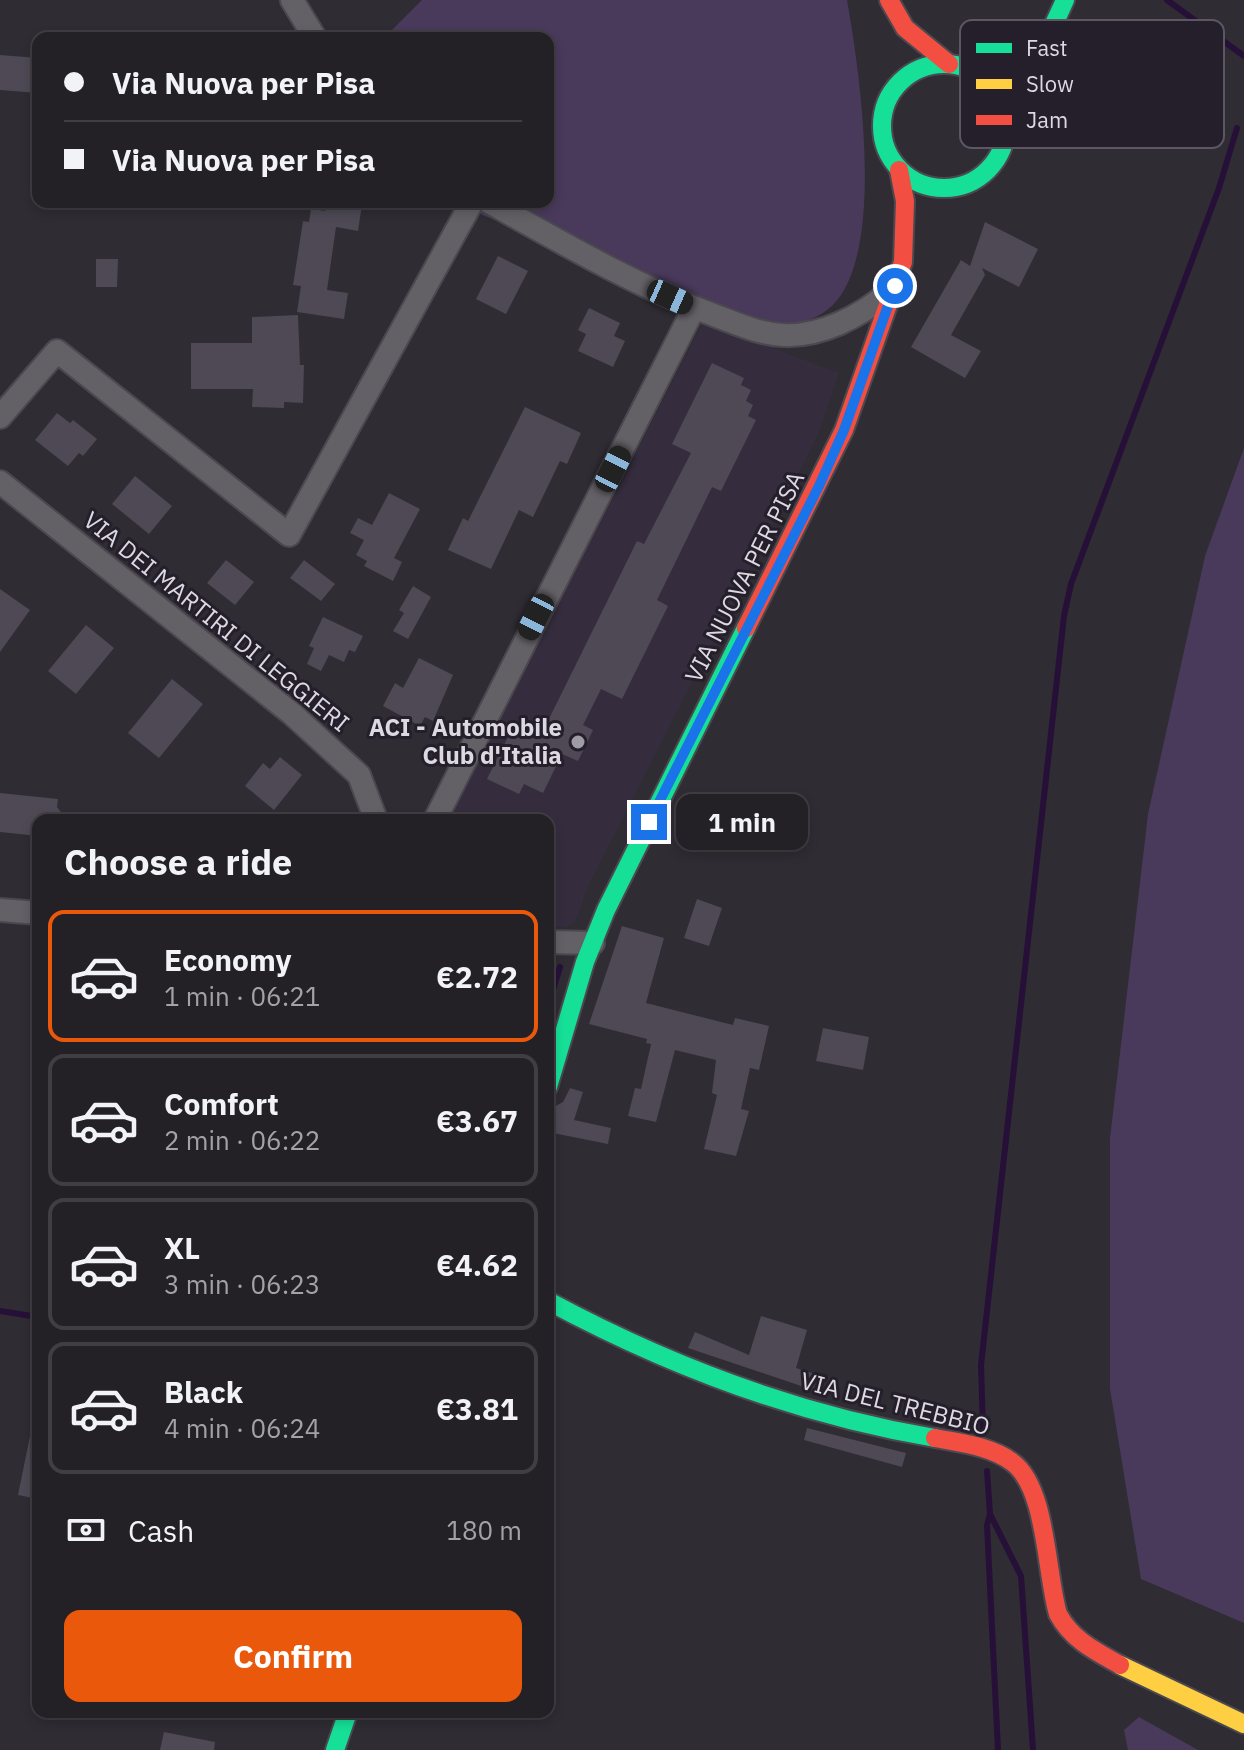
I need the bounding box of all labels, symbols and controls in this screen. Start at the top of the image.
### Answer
legend [960,20,1224,148]
text: Fast [1026,33,1067,62]
text: Via Nuova per Pisa [112,63,375,102]
text: Slow [1026,69,1074,98]
text: Jam [1026,105,1068,134]
text: Via Nuova per Pisa [112,140,375,179]
route start [877,268,913,304]
car [643,276,697,318]
car [591,442,635,496]
street label: VIA NUOVA PER PISA [677,466,811,688]
street label: VIA DEI MARTIRI DI LEGGIERI [77,504,356,739]
car [514,590,558,644]
place label: ACI - Automobile Club d'Italia [369,711,562,771]
marker: ACI - Automobile Club d'Italia [569,733,587,751]
callout: 1 min [677,794,809,850]
route end [631,804,667,840]
text: 1 min [708,805,776,839]
text: Choose a ride [64,838,292,885]
icon: car [68,940,140,1012]
text: Economy [164,940,292,979]
text: €2.72 [436,957,518,996]
text: 1 min · 06:21 [164,979,320,1013]
icon: car [68,1084,140,1156]
text: Comfort [164,1084,279,1123]
text: €3.67 [436,1101,518,1140]
text: 2 min · 06:22 [164,1123,320,1157]
icon: car [68,1228,140,1300]
text: XL [164,1228,200,1267]
text: €4.62 [436,1245,518,1284]
text: 3 min · 06:23 [164,1267,320,1301]
street label: VIA DEL TREBBIO [797,1364,993,1442]
icon: car [68,1372,140,1444]
text: Black [164,1372,243,1411]
text: €3.81 [436,1389,518,1428]
text: 4 min · 06:24 [164,1411,320,1445]
icon: cash [64,1508,108,1552]
text: Cash [128,1511,194,1550]
text: 180 m [446,1513,522,1547]
button: Confirm [64,1610,522,1702]

